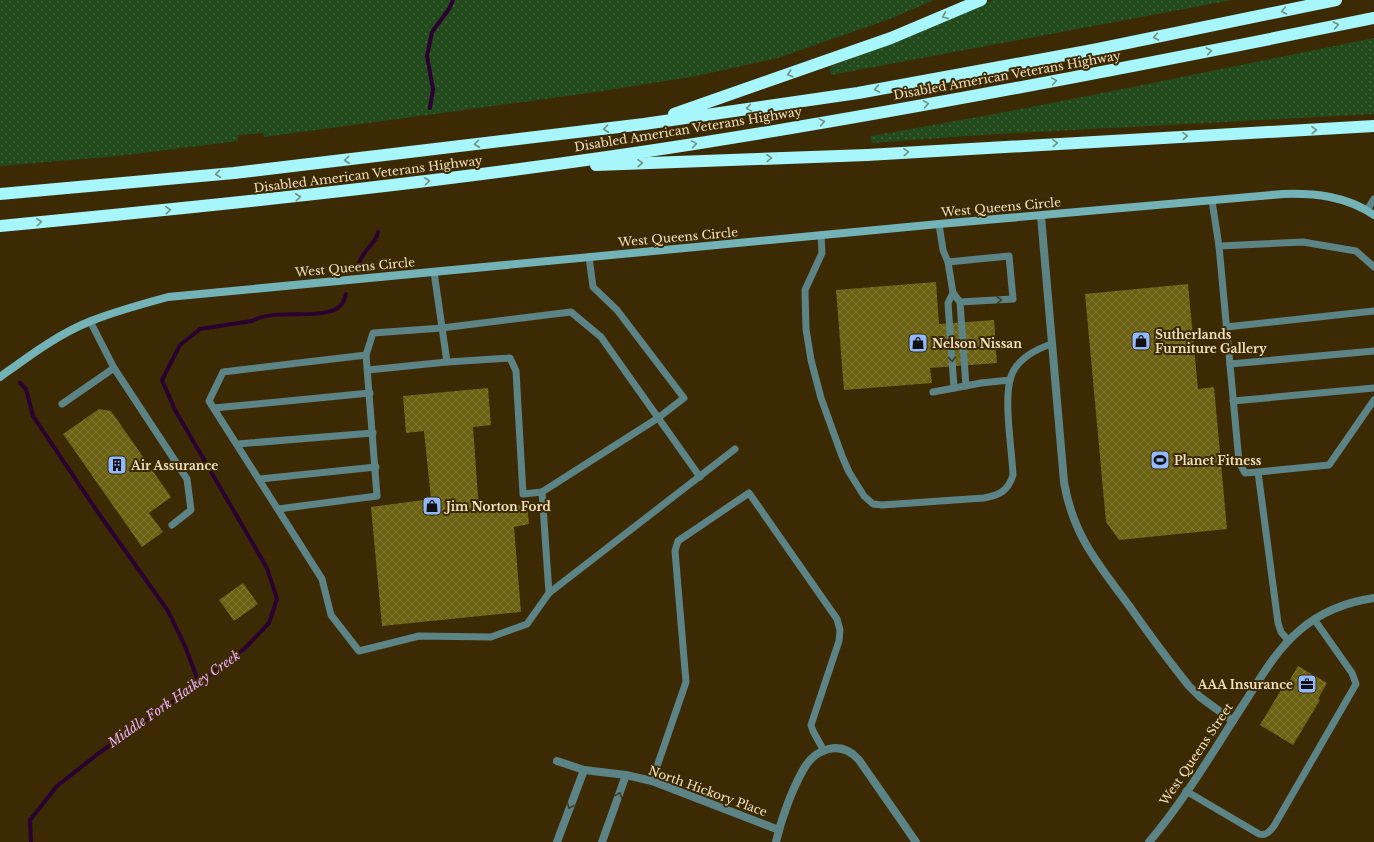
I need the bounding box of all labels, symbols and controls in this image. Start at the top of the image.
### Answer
one-way arrow [1281,6,1287,14]
one-way arrow [941,11,948,19]
one-way arrow [1333,22,1340,30]
one-way arrow [1153,32,1160,41]
street label: Disabled American Veterans Highway [892,48,1122,102]
one-way arrow [1206,48,1212,56]
one-way arrow [787,69,794,78]
one-way arrow [1051,78,1057,86]
one-way arrow [874,84,880,93]
one-way arrow [923,101,929,109]
one-way arrow [746,103,752,112]
street label: Disabled American Veterans Highway [573,104,803,154]
one-way arrow [819,119,825,127]
one-way arrow [603,124,609,133]
one-way arrow [1311,125,1317,134]
one-way arrow [1182,132,1188,141]
one-way arrow [473,139,480,148]
one-way arrow [1052,139,1058,148]
one-way arrow [691,140,697,149]
one-way arrow [903,148,909,157]
street label: Disabled American Veterans Highway [253,152,484,195]
one-way arrow [766,154,772,163]
one-way arrow [344,155,351,164]
one-way arrow [637,159,643,168]
one-way arrow [215,170,221,179]
one-way arrow [424,177,430,186]
one-way arrow [295,193,301,202]
street label: West Queens Circle [939,194,1062,220]
one-way arrow [165,206,171,215]
one-way arrow [36,218,42,227]
street label: West Queens Circle [616,224,739,250]
street label: West Queens Circle [293,254,416,280]
one-way arrow [996,296,1002,305]
place label: Sutherlands Furniture Gallery [1155,327,1267,356]
shop icon: Sutherlands Furniture Gallery [1130,330,1152,352]
shop icon: Nelson Nissan [907,332,929,354]
place label: Nelson Nissan [932,336,1022,351]
one-way arrow [948,356,957,362]
sports icon: Planet Fitness [1149,449,1171,471]
place label: Planet Fitness [1174,453,1262,468]
building icon: Air Assurance [106,454,128,476]
place label: Air Assurance [130,458,218,473]
shop icon: Jim Norton Ford [421,495,443,517]
place label: Jim Norton Ford [443,499,551,514]
water label: Middle Fork Haikey Creek [104,647,244,752]
office icon: AAA Insurance [1296,673,1318,695]
place label: AAA Insurance [1197,677,1293,692]
street label: West Queens Street [1156,700,1236,809]
street label: North Hickory Place [647,763,770,820]
one-way arrow [614,792,622,799]
one-way arrow [567,802,575,809]

